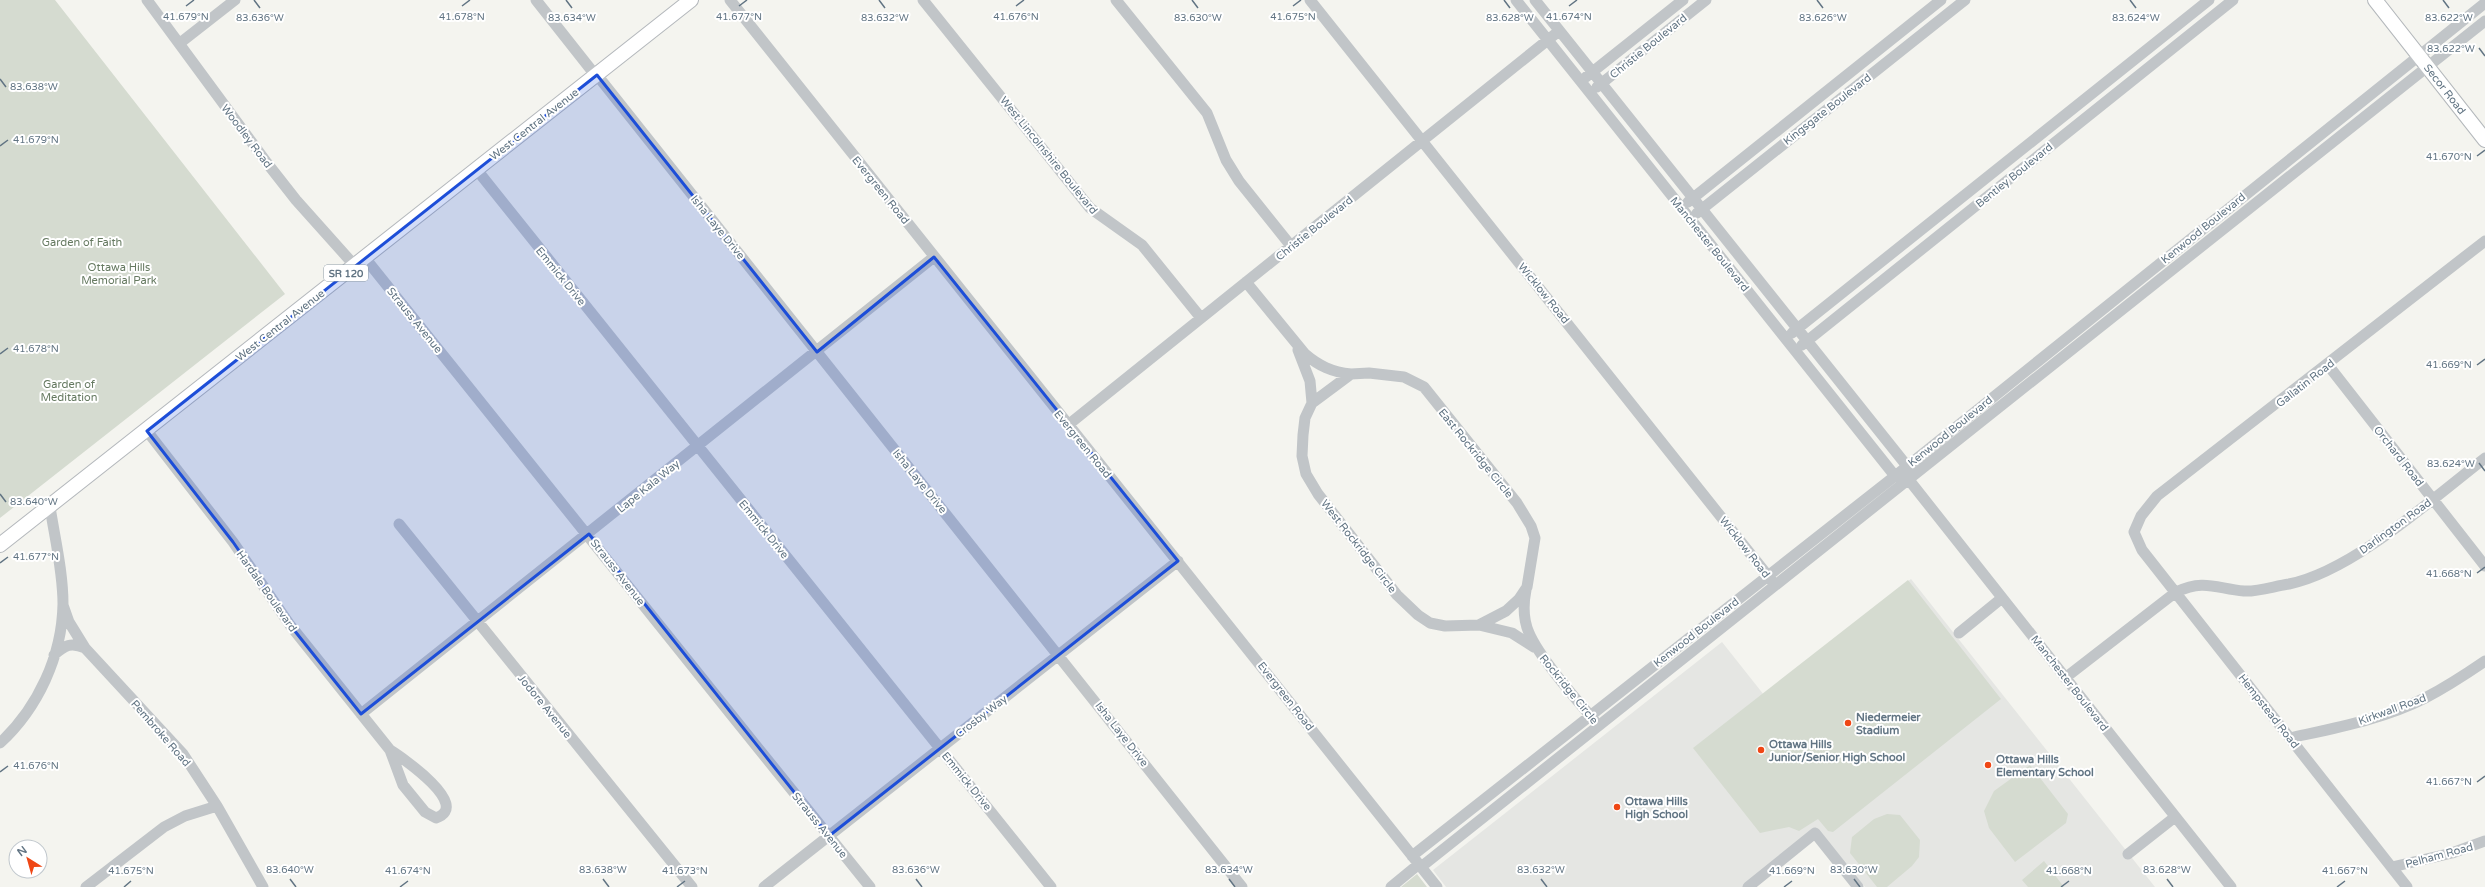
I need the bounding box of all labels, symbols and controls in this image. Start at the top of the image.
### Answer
text: 41.679°N [163,11,209,23]
text: 41.678°N [439,11,485,23]
text: 41.677°N [716,11,762,23]
text: 41.676°N [993,11,1039,23]
text: 41.675°N [1270,11,1316,23]
text: 41.674°N [1546,11,1592,23]
street label: Christie Boulevard [1607,11,1690,81]
text: 83.636°W [236,12,284,24]
text: 83.634°W [548,12,596,24]
text: 83.632°W [861,12,909,24]
text: 83.630°W [1174,12,1222,24]
text: 83.628°W [1486,12,1534,24]
text: 83.626°W [1799,12,1847,24]
text: 83.624°W [2112,12,2160,24]
text: 83.622°W [2425,12,2473,24]
text: 83.622°W [2427,43,2475,55]
street label: Secor Road [2421,62,2468,117]
street label: Kingsgate Boulevard [1781,71,1874,148]
text: 83.638°W [10,81,58,93]
street label: West Central Avenue [487,86,581,163]
street label: West Lincolnshire Boulevard [997,94,1100,217]
street label: Woodley Road [218,102,275,171]
text: 41.679°N [13,134,59,146]
street label: Bentley Boulevard [1973,140,2055,210]
text: 41.670°N [2426,151,2472,163]
street label: Evergreen Road [849,154,912,227]
street label: Kenwood Boulevard [2158,190,2248,266]
street label: Isha Laye Drive [688,193,747,262]
street label: Christie Boulevard [1273,193,1356,263]
street label: Manchester Boulevard [1668,194,1752,294]
park label: Garden of Faith [42,236,122,249]
street label: Emmick Drive [533,244,588,308]
street label: Wicklow Road [1515,260,1572,326]
park label: Ottawa Hills Memorial Park [81,261,157,287]
road number: SR 120 [324,265,368,281]
street label: Strauss Avenue [384,285,445,356]
street label: West Central Avenue [233,287,327,364]
text: 41.678°N [13,343,59,355]
street label: Gallatin Road [2274,357,2337,410]
text: 41.669°N [2426,359,2472,371]
park label: Garden of Meditation [41,378,97,404]
street label: Kenwood Boulevard [1905,393,1995,469]
street label: East Rockridge Circle [1436,406,1516,501]
street label: Evergreen Road [1051,408,1114,481]
street label: Orchard Road [2371,423,2426,489]
street label: Isha Laye Drive [890,447,949,516]
street label: Lape Kala Way [614,457,682,516]
text: 83.624°W [2427,458,2475,470]
text: 83.640°W [10,496,58,508]
street label: Darlington Road [2357,496,2434,557]
street label: Emmick Drive [736,497,791,561]
street label: West Rockridge Circle [1318,497,1399,596]
street label: Wicklow Road [1717,514,1773,581]
street label: Strauss Avenue [588,537,648,608]
street label: Hardale Boulevard [234,548,300,634]
text: 41.677°N [13,551,59,563]
text: 41.668°N [2426,568,2472,580]
street label: Kenwood Boulevard [1651,595,1742,670]
street label: Manchester Boulevard [2028,633,2111,734]
street label: Rockridge Circle [1537,652,1601,727]
street label: Evergreen Road [1255,659,1316,733]
street label: Jodore Avenue [515,672,574,741]
street label: Hempstead Road [2236,672,2302,751]
street label: Kirkwall Road [2357,691,2428,728]
street label: Crosby Way [953,692,1010,741]
street label: Pembroke Road [128,697,193,769]
street label: Isha Laye Drive [1092,699,1151,769]
place label: Niedermeier Stadium [1856,711,1921,737]
marker: Niedermeier Stadium [1843,718,1853,728]
place label: Ottawa Hills Junior/Senior High School [1768,738,1905,765]
marker: Ottawa Hills Junior/Senior High School [1756,745,1766,755]
street label: Emmick Drive [939,749,994,813]
place label: Ottawa Hills Elementary School [1996,753,2094,780]
text: 41.676°N [13,760,59,772]
marker: Ottawa Hills Elementary School [1983,760,1993,770]
text: 41.667°N [2426,776,2472,788]
street label: Strauss Avenue [789,790,850,861]
place label: Ottawa Hills High School [1625,795,1689,822]
marker: Ottawa Hills High School [1612,802,1622,812]
north arrow [8,839,48,879]
street label: Pelham Road [2404,840,2475,871]
text: N [15,844,30,859]
text: 83.640°W [266,864,314,876]
text: 83.638°W [579,864,627,876]
text: 83.636°W [892,864,940,876]
text: 83.634°W [1205,864,1253,876]
text: 83.632°W [1517,864,1565,876]
text: 83.630°W [1830,864,1878,876]
text: 83.628°W [2143,864,2191,876]
text: 41.675°N [108,865,154,877]
text: 41.674°N [385,865,431,877]
text: 41.673°N [662,865,708,877]
text: 41.669°N [1769,865,1815,877]
text: 41.668°N [2046,865,2092,877]
text: 41.667°N [2322,865,2368,877]

